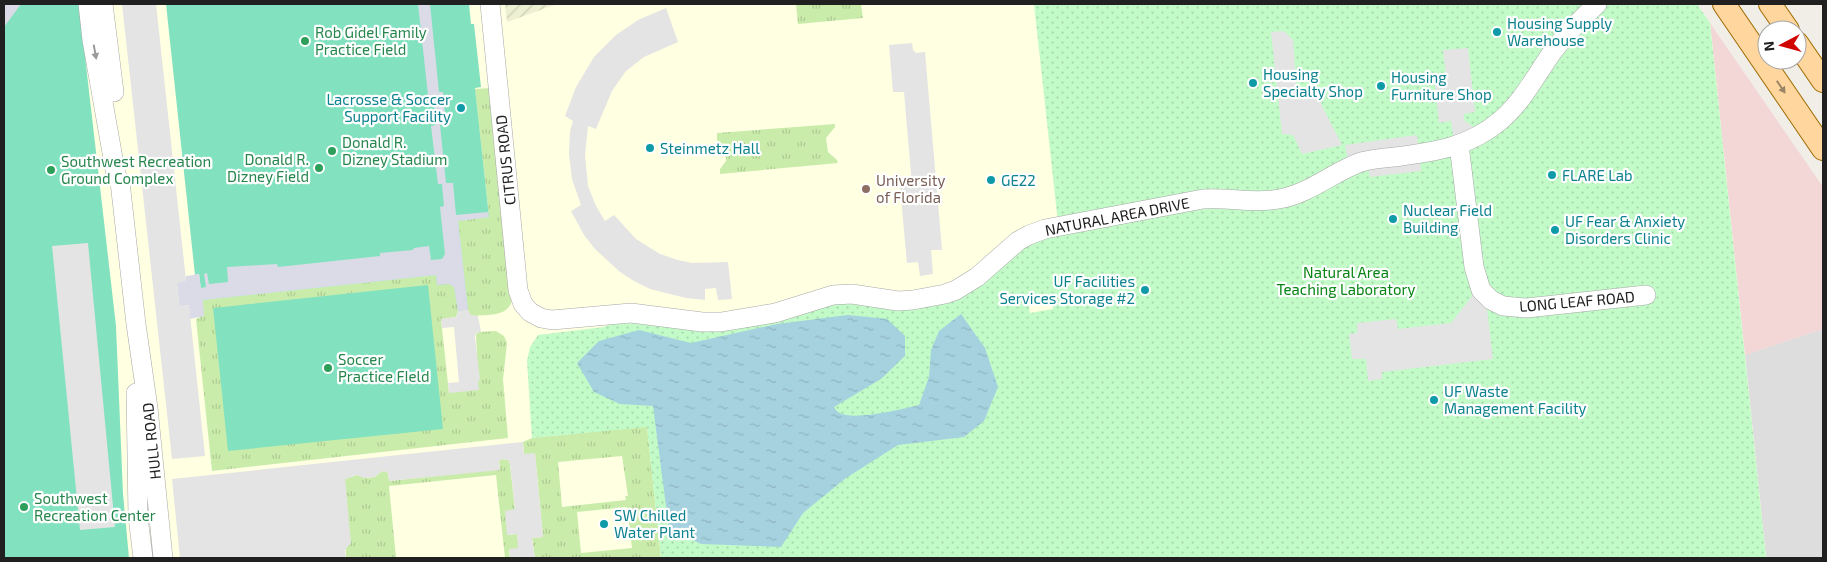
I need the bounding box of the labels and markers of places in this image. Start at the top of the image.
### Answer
place label: Housing Supply Warehouse [1507,14,1612,49]
place label: Rob Gidel Family Practice Field [315,23,427,58]
marker: Housing Supply Warehouse [1491,26,1503,38]
marker: Rob Gidel Family Practice Field [299,35,311,47]
place label: Housing Specialty Shop [1263,65,1363,100]
place label: Housing Furniture Shop [1391,68,1492,103]
marker: Housing Specialty Shop [1247,77,1259,89]
marker: Housing Furniture Shop [1375,80,1387,92]
place label: Lacrosse & Soccer Support Facility [326,90,451,125]
marker: Lacrosse & Soccer Support Facility [455,102,467,114]
place label: Donald R. Dizney Stadium [342,133,447,168]
place label: Steinmetz Hall [660,139,760,157]
marker: Steinmetz Hall [644,142,656,154]
marker: Donald R. Dizney Stadium [326,145,338,157]
place label: Donald R. Dizney Field [227,150,309,185]
place label: Southwest Recreation Ground Complex [61,152,211,187]
marker: Donald R. Dizney Field [313,162,325,174]
marker: Southwest Recreation Ground Complex [45,164,57,176]
place label: FLARE Lab [1562,166,1633,184]
marker: FLARE Lab [1546,169,1558,181]
place label: University of Florida [876,171,945,206]
place label: GE22 [1001,171,1036,189]
marker: GE22 [985,174,997,186]
marker: University of Florida [860,183,872,195]
place label: Nuclear Field Building [1403,201,1492,236]
place label: UF Fear & Anxiety Disorders Clinic [1565,212,1685,247]
marker: Nuclear Field Building [1387,213,1399,225]
marker: UF Fear & Anxiety Disorders Clinic [1549,224,1561,236]
place label: UF Facilities Services Storage #2 [999,272,1135,307]
marker: UF Facilities Services Storage #2 [1139,284,1151,296]
place label: Soccer Practice FIeld [338,350,430,385]
marker: Soccer Practice FIeld [322,362,334,374]
place label: UF Waste Management Facility [1444,382,1587,417]
marker: UF Waste Management Facility [1428,394,1440,406]
place label: Southwest Recreation Center [34,489,156,524]
marker: Southwest Recreation Center [18,501,30,513]
place label: SW Chilled Water Plant [614,506,695,541]
marker: SW Chilled Water Plant [598,518,610,530]

